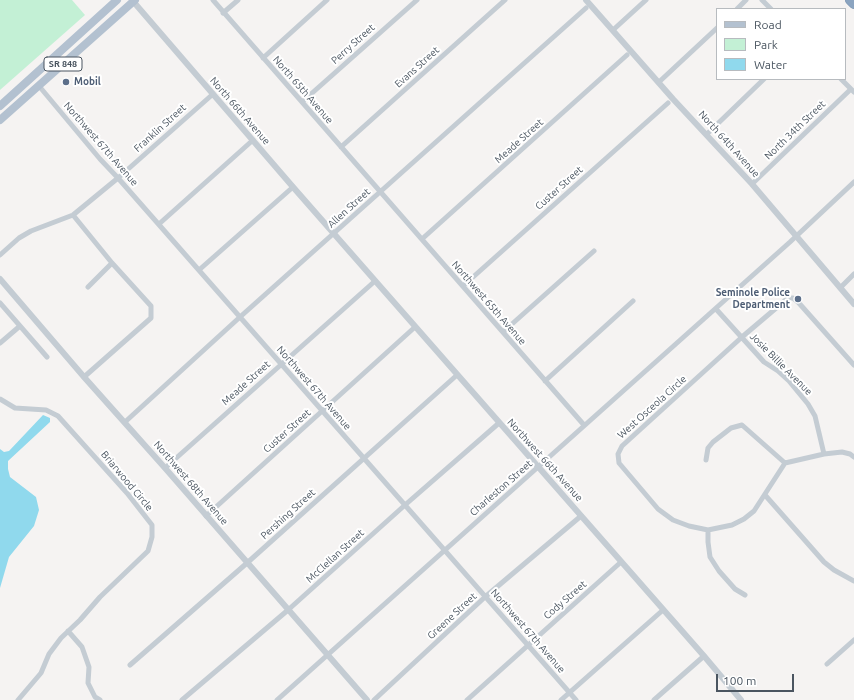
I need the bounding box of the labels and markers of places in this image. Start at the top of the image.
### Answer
place label: Mobil [74,76,101,88]
marker: Mobil [61,77,71,87]
place label: Seminole Police Department [716,287,790,310]
marker: Seminole Police Department [793,294,803,304]

